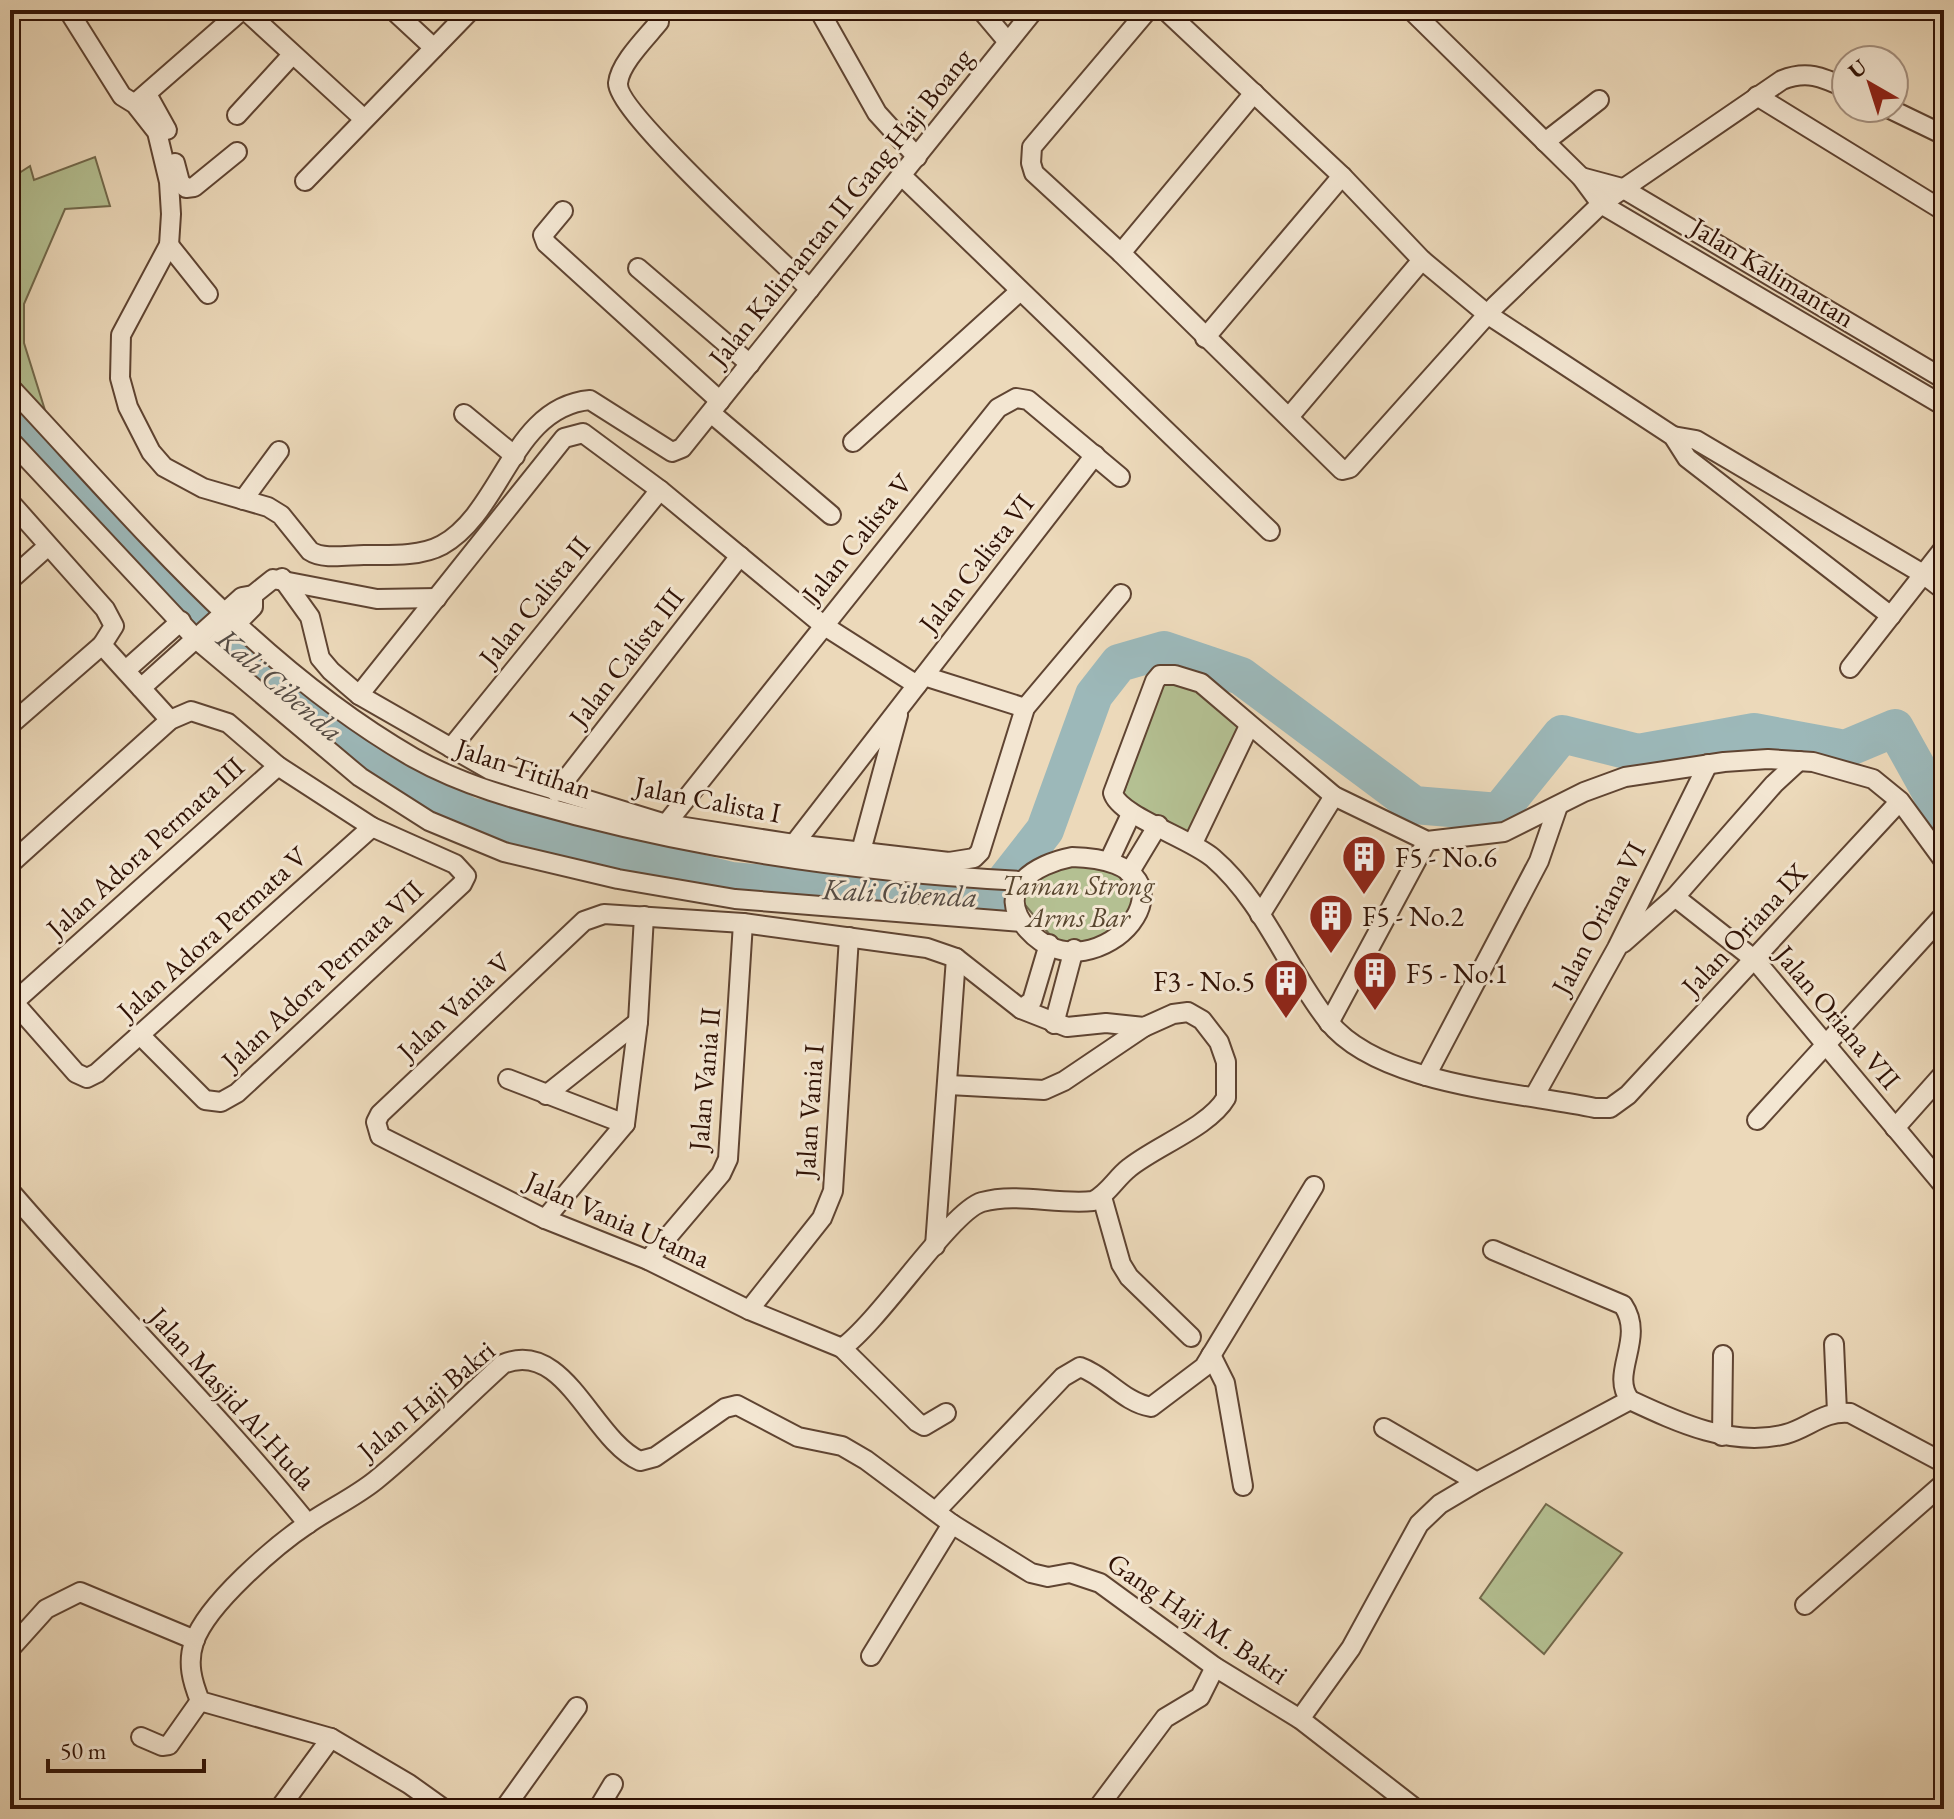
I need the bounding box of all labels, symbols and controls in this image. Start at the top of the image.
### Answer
street label: Jalan Kalimantan II Gang Haji Boang [699,40,980,375]
north arrow [1830,44,1910,124]
text: U [1842,52,1874,85]
street label: Jalan Kalimantan [1683,208,1862,335]
street label: Jalan Calista V [792,466,921,612]
street label: Jalan Calista VI [909,486,1042,641]
street label: Jalan Calista II [469,528,598,675]
street label: Jalan Calista III [559,580,692,735]
water label: Kali Cibenda [208,618,352,750]
street label: Jalan Titihan [450,729,597,807]
street label: Jalan Adora Permata III [37,748,252,947]
street label: Jalan Calista I [630,767,784,831]
building icon: F5 - No.6 [1340,833,1388,896]
street label: Jalan Oriana VI [1542,835,1653,1002]
street label: Jalan Adora Permata V [108,838,315,1029]
place label: F5 - No.6 [1395,839,1497,875]
street label: Jalan Oriana IX [1672,855,1815,1004]
park label: Taman Strong Arms Bar [1002,867,1156,935]
water label: Kali Cibenda [820,869,979,916]
street label: Jalan Adora Permata VII [212,872,431,1079]
building icon: F5 - No.2 [1307,892,1355,955]
place label: F5 - No.2 [1362,898,1464,934]
street label: Jalan Oriana VII [1766,936,1909,1097]
street label: Jalan Vania V [388,944,519,1069]
building icon: F5 - No.1 [1351,949,1399,1012]
place label: F5 - No.1 [1406,955,1508,991]
building icon: F3 - No.5 [1262,957,1310,1020]
place label: F3 - No.5 [1153,963,1255,999]
street label: Jalan Vania II [680,1005,728,1154]
street label: Jalan Vania I [786,1042,832,1181]
street label: Jalan Vania Utama [518,1161,717,1276]
street label: Jalan Masjid Al-Huda [140,1298,325,1497]
street label: Jalan Haji Bakri [348,1332,502,1469]
street label: Gang Haji M. Bakri [1101,1544,1296,1692]
scale bar [48,1723,204,1773]
text: 50 m [60,1735,107,1766]

